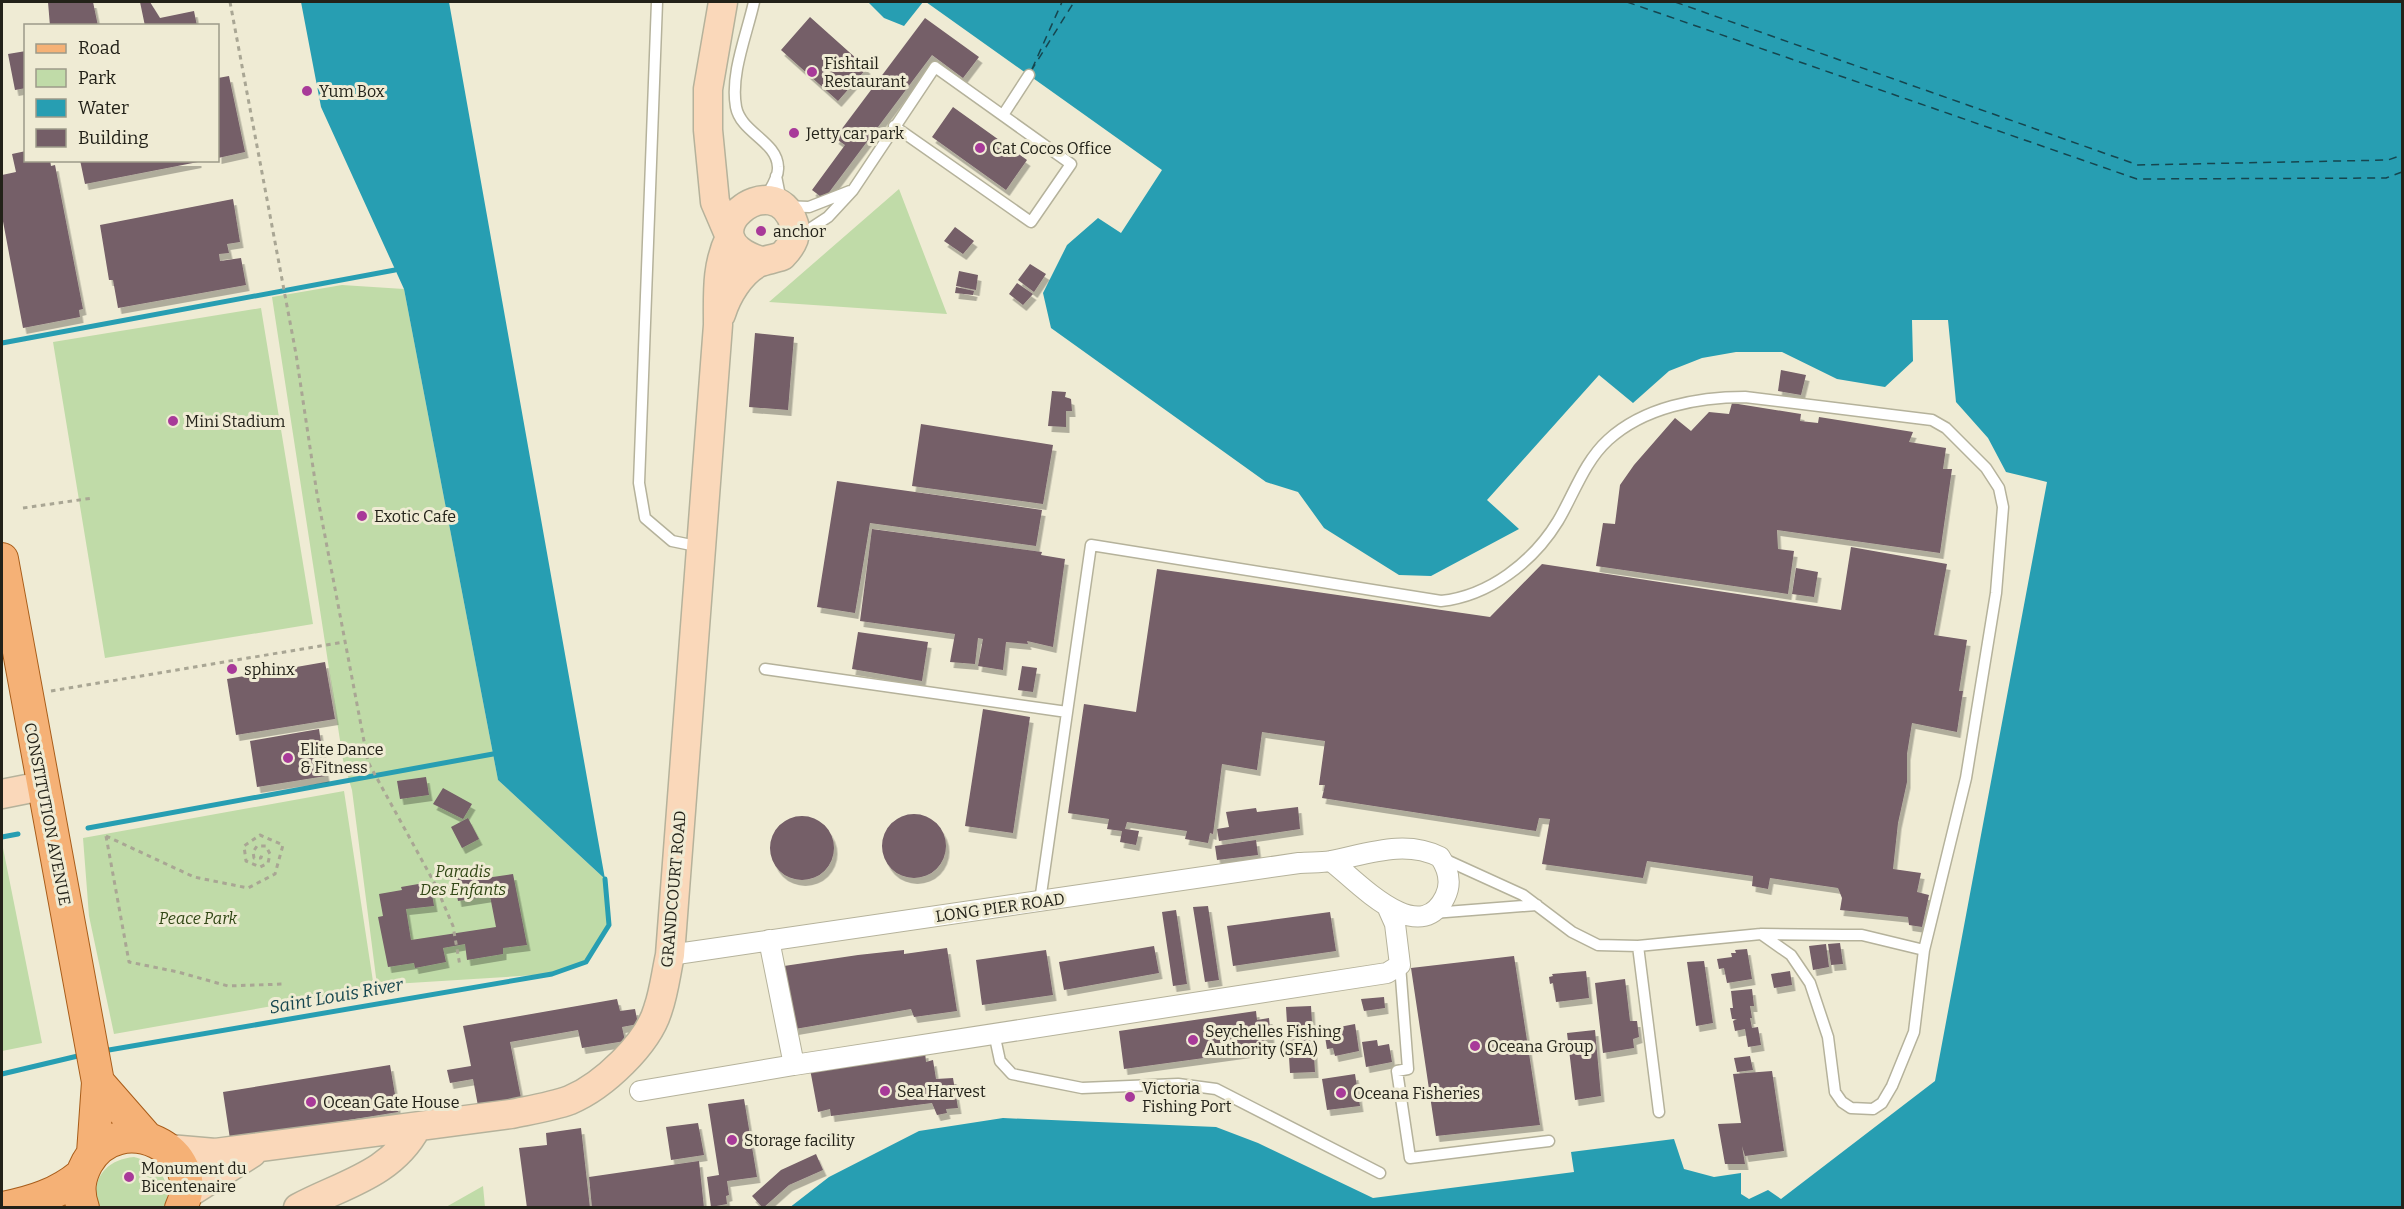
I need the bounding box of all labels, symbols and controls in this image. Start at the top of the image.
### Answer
legend [24,24,219,162]
text: Road [78,37,121,59]
place label: Fishtail Restaurant [824,54,906,91]
marker: Fishtail Restaurant [805,65,819,79]
text: Park [78,67,117,89]
place label: Yum Box [319,82,385,101]
marker: Yum Box [300,84,314,98]
text: Water [78,97,129,119]
place label: Jetty car park [805,124,904,143]
marker: Jetty car park [787,126,801,140]
text: Building [78,127,149,149]
place label: Cat Cocos Office [992,139,1111,158]
marker: Cat Cocos Office [973,141,987,155]
place label: anchor [773,222,826,241]
marker: anchor [754,224,768,238]
place label: Mini Stadium [185,412,285,431]
marker: Mini Stadium [166,414,180,428]
place label: Exotic Cafe [374,507,456,526]
marker: Exotic Cafe [355,509,369,523]
place label: sphinx [244,660,295,679]
marker: sphinx [225,662,239,676]
street label: CONSTITUTION AVENUE [20,721,75,907]
place label: Elite Dance & Fitness [300,740,384,777]
marker: Elite Dance & Fitness [281,751,295,765]
street label: GRANDCOURT ROAD [657,810,690,968]
park label: Paradis Des Enfants [420,862,507,899]
street label: LONG PIER ROAD [934,889,1066,926]
park label: Peace Park [159,909,238,928]
water label: Saint Louis River [267,973,405,1019]
place label: Seychelles Fishing Authority (SFA) [1205,1022,1341,1059]
marker: Seychelles Fishing Authority (SFA) [1186,1033,1200,1047]
place label: Oceana Group [1487,1037,1593,1056]
marker: Oceana Group [1468,1039,1482,1053]
place label: Victoria Fishing Port [1142,1079,1232,1116]
place label: Sea Harvest [897,1082,986,1101]
marker: Sea Harvest [878,1084,892,1098]
place label: Oceana Fisheries [1353,1084,1480,1103]
marker: Oceana Fisheries [1334,1086,1348,1100]
marker: Victoria Fishing Port [1123,1090,1137,1104]
place label: Ocean Gate House [323,1093,459,1112]
marker: Ocean Gate House [304,1095,318,1109]
place label: Storage facility [744,1131,855,1150]
marker: Storage facility [725,1133,739,1147]
place label: Monument du Bicentenaire [141,1159,247,1196]
marker: Monument du Bicentenaire [122,1170,136,1184]

